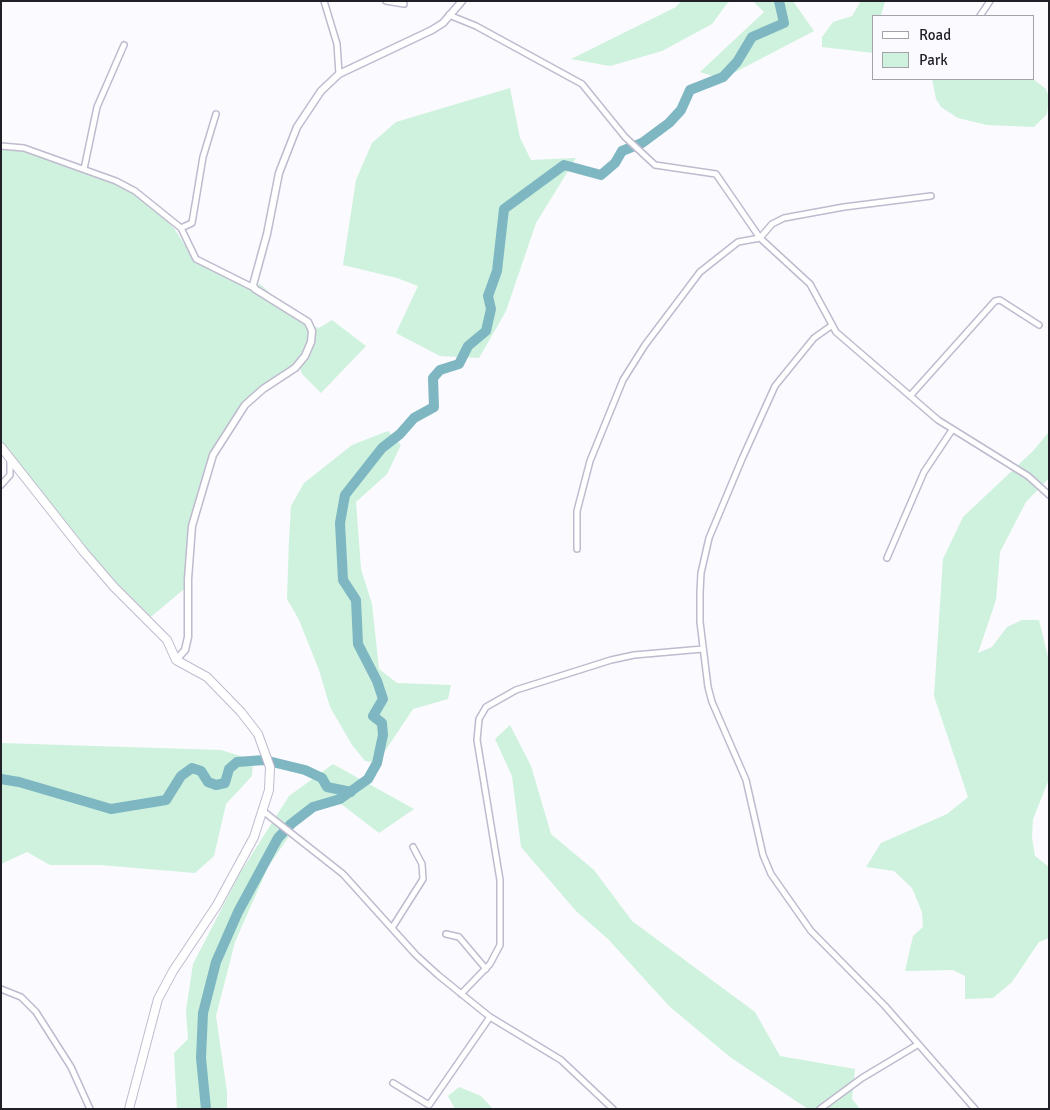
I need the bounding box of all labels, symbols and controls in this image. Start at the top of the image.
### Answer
legend [872,15,1035,80]
text: Road [919,26,951,44]
text: Park [919,51,948,69]

